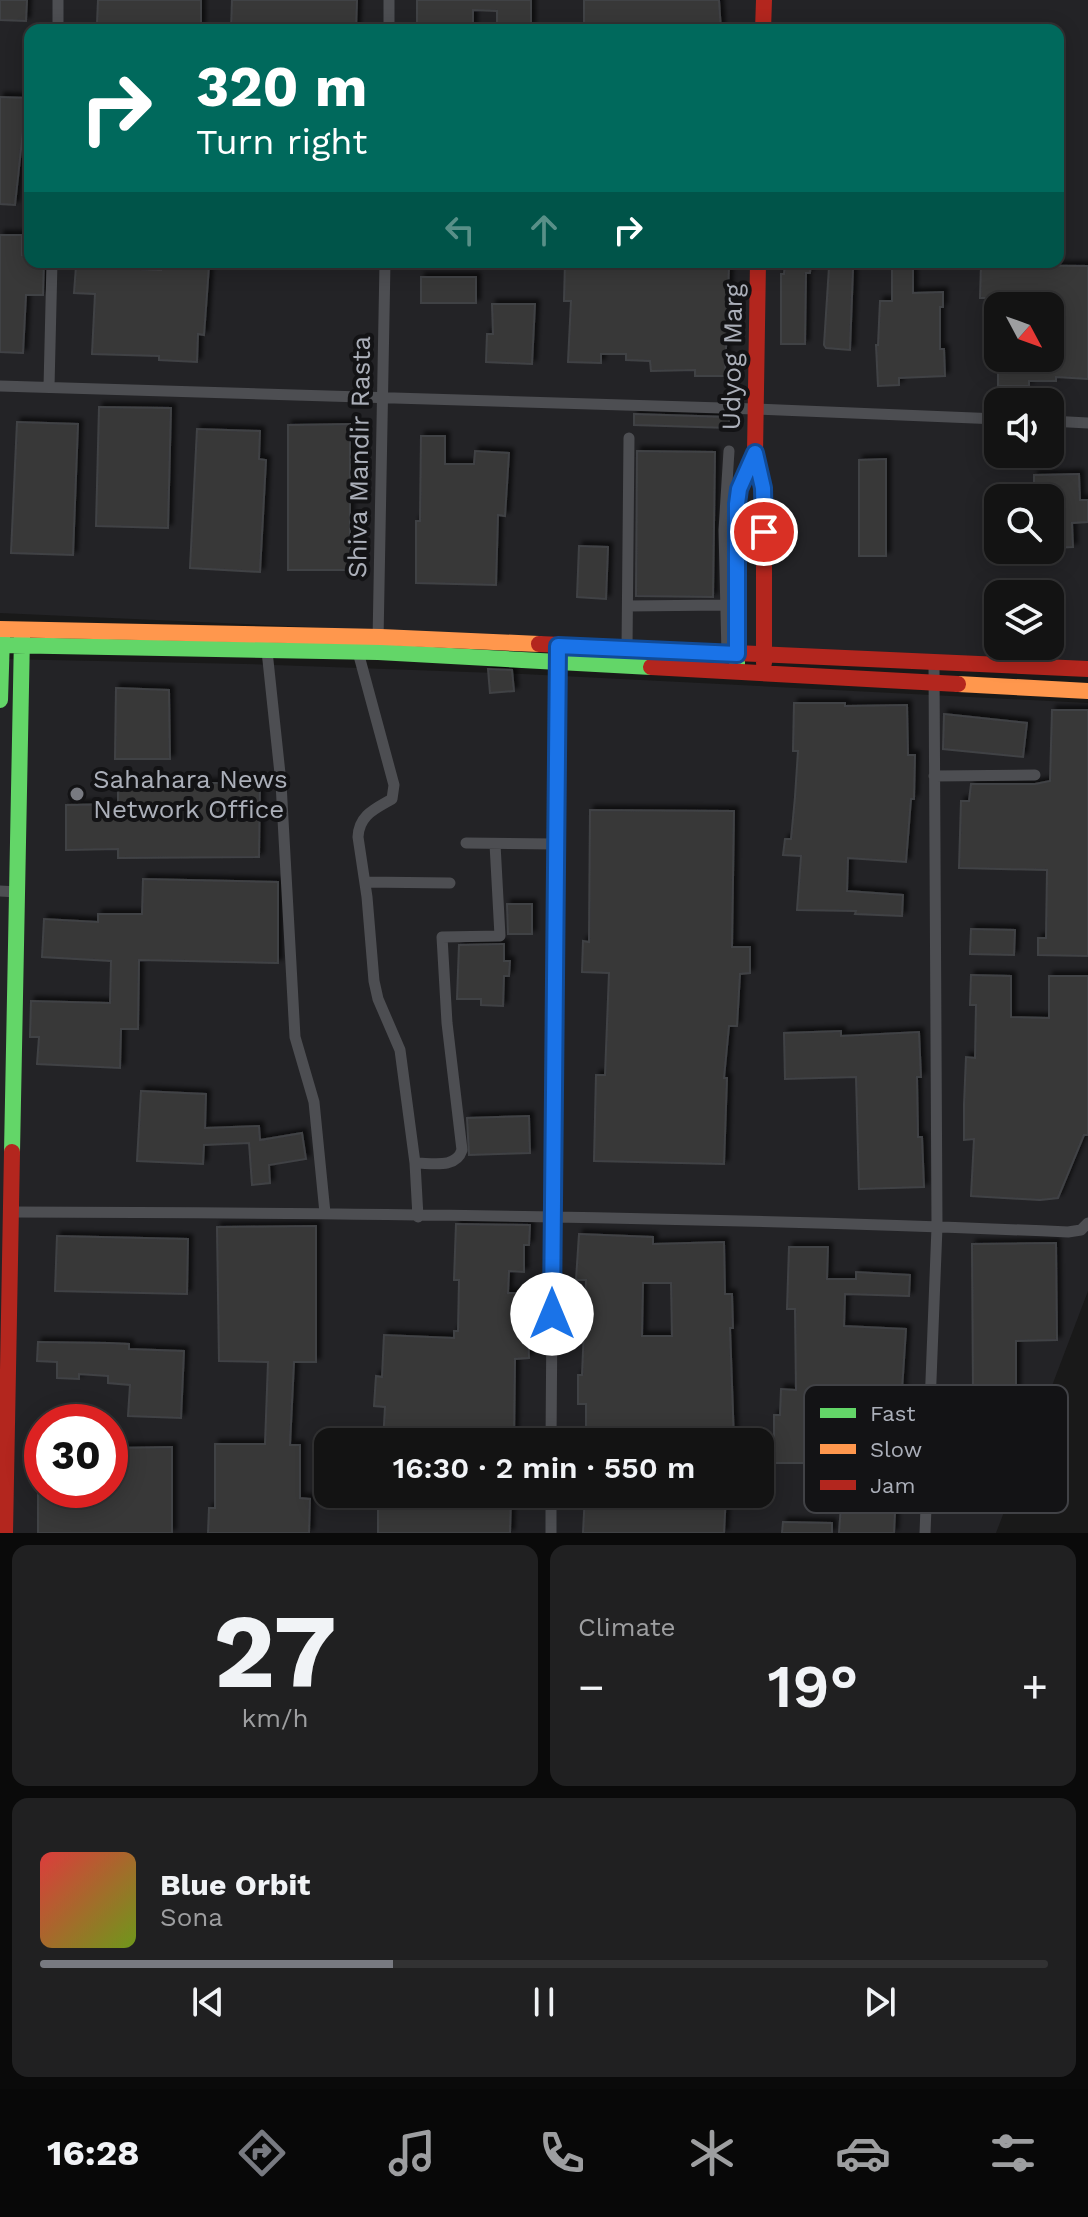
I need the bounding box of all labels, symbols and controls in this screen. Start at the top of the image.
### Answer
text: 320 m [196,54,367,120]
icon: right [64,56,168,160]
text: Turn right [196,121,367,163]
icon: left [438,208,482,252]
icon: ahead [522,208,566,252]
icon: right [606,208,650,252]
street label: Udyog Marg [716,283,748,431]
north arrow [984,292,1064,372]
map controls [984,292,1064,660]
street label: Shiva Mandir Rasta [342,335,376,578]
button: sound [984,388,1064,468]
button: search [984,484,1064,564]
pin [730,498,798,566]
icon: arrive [742,510,786,554]
button: layers [984,580,1064,660]
place label: Sahahara News Network Office [93,764,288,824]
marker: Sahahara News Network Office [68,785,86,803]
position arrow [510,1272,594,1356]
legend [804,1385,1068,1513]
text: Fast [870,1401,916,1426]
speed limit sign: 30 [24,1404,128,1508]
text: Slow [870,1437,922,1462]
text: 16:30 · 2 min · 550 m [393,1450,695,1485]
text: Jam [870,1473,915,1498]
text: 27 [213,1590,337,1712]
text: Climate [578,1612,676,1642]
text: 19° [768,1651,858,1722]
text: − [578,1661,605,1713]
text: + [1021,1661,1048,1713]
text: km/h [242,1703,308,1733]
text: Blue Orbit [160,1867,310,1902]
text: Sona [160,1902,223,1932]
icon: previous [186,1980,230,2024]
icon: pause [522,1980,566,2024]
icon: next [858,1980,902,2024]
icon: directions [234,2125,290,2181]
icon: music [384,2125,440,2181]
icon: phone [534,2125,590,2181]
icon: climate [684,2125,740,2181]
icon: car [835,2125,891,2181]
icon: filters [985,2125,1041,2181]
text: 16:28 [47,2132,140,2174]

